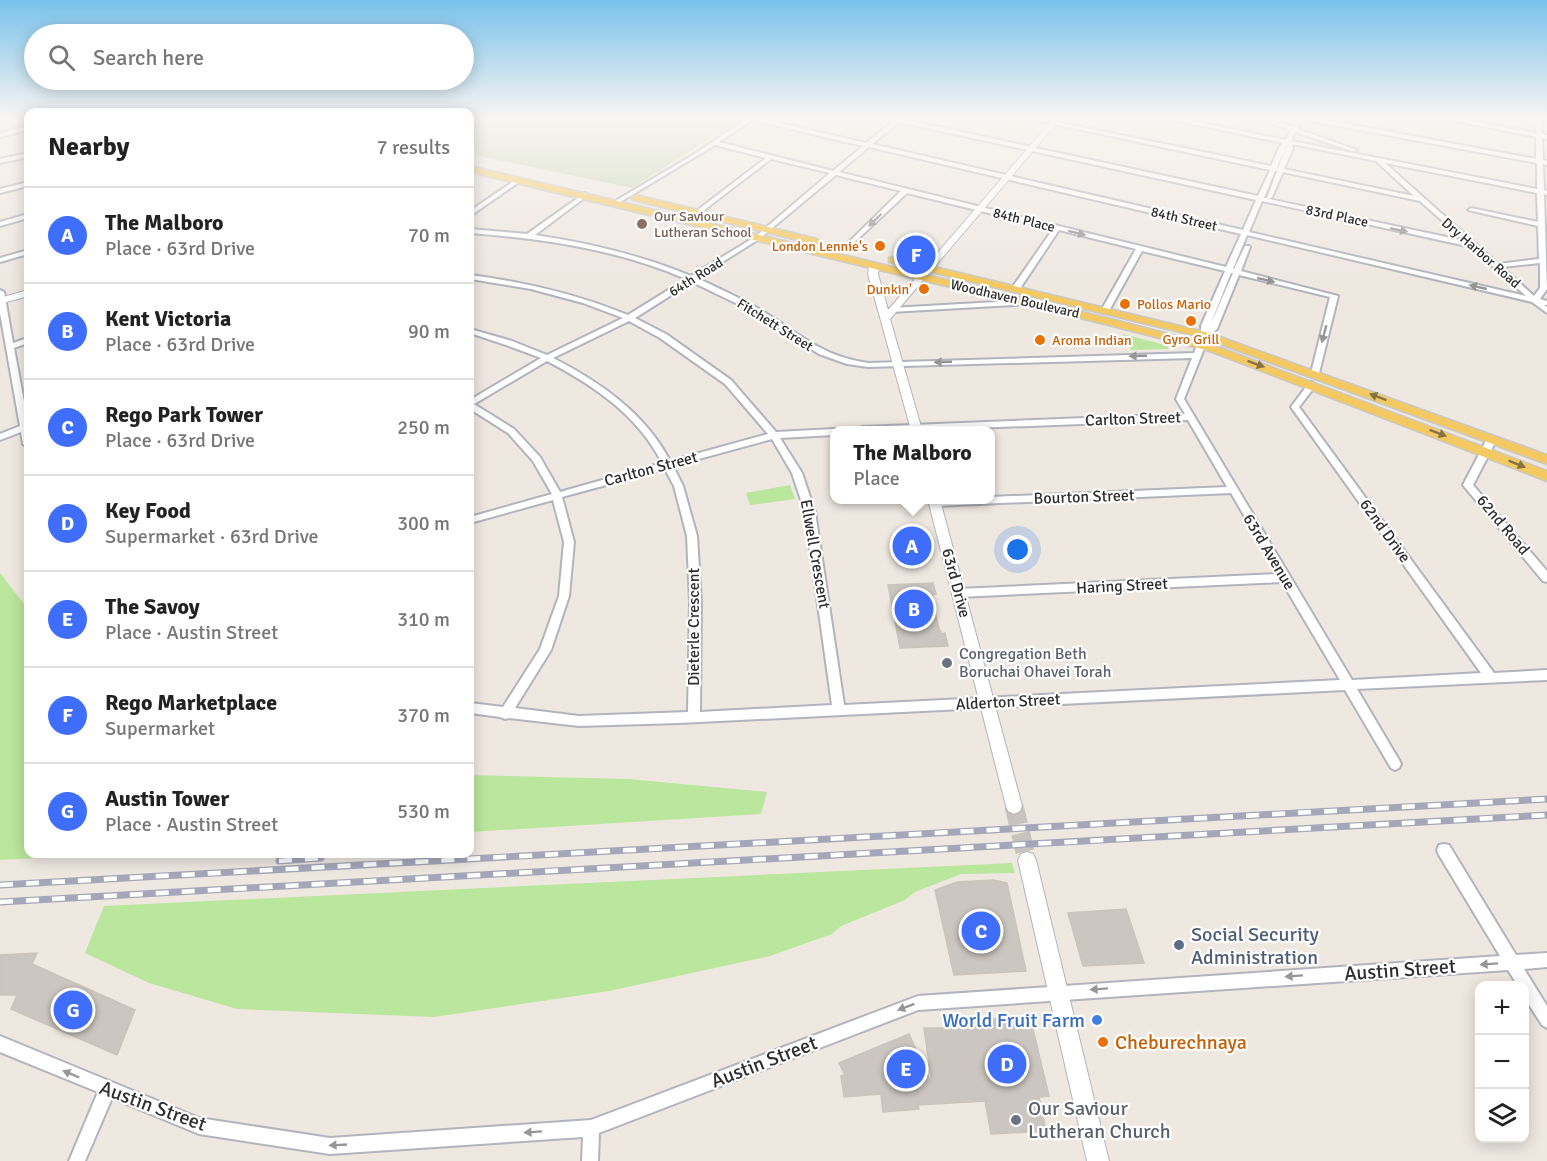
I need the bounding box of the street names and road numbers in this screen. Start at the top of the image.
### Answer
street label: 83rd Place [1304,201,1370,231]
street label: 84th Street [1149,203,1219,235]
street label: 84th Place [991,204,1057,236]
street label: Dry Harbor Road [1438,214,1524,292]
street label: 64th Road [666,254,726,300]
street label: Woodhaven Boulevard [949,276,1081,322]
street label: Fitchett Street [734,295,816,355]
street label: Carlton Street [1085,407,1182,431]
street label: Carlton Street [602,447,700,491]
street label: Bourton Street [1033,485,1135,509]
street label: 62nd Road [1472,491,1534,559]
street label: 62nd Drive [1355,495,1415,567]
street label: Ellwell Crescent [796,498,834,610]
street label: 63rd Avenue [1239,510,1299,594]
street label: 63rd Drive [937,546,975,620]
street label: Dieterle Crescent [684,568,704,686]
street label: Haring Street [1076,574,1169,598]
street label: Alderton Street [955,689,1061,715]
street label: Austin Street [1343,954,1457,986]
street label: Austin Street [707,1030,821,1094]
street label: Austin Street [96,1075,210,1137]

